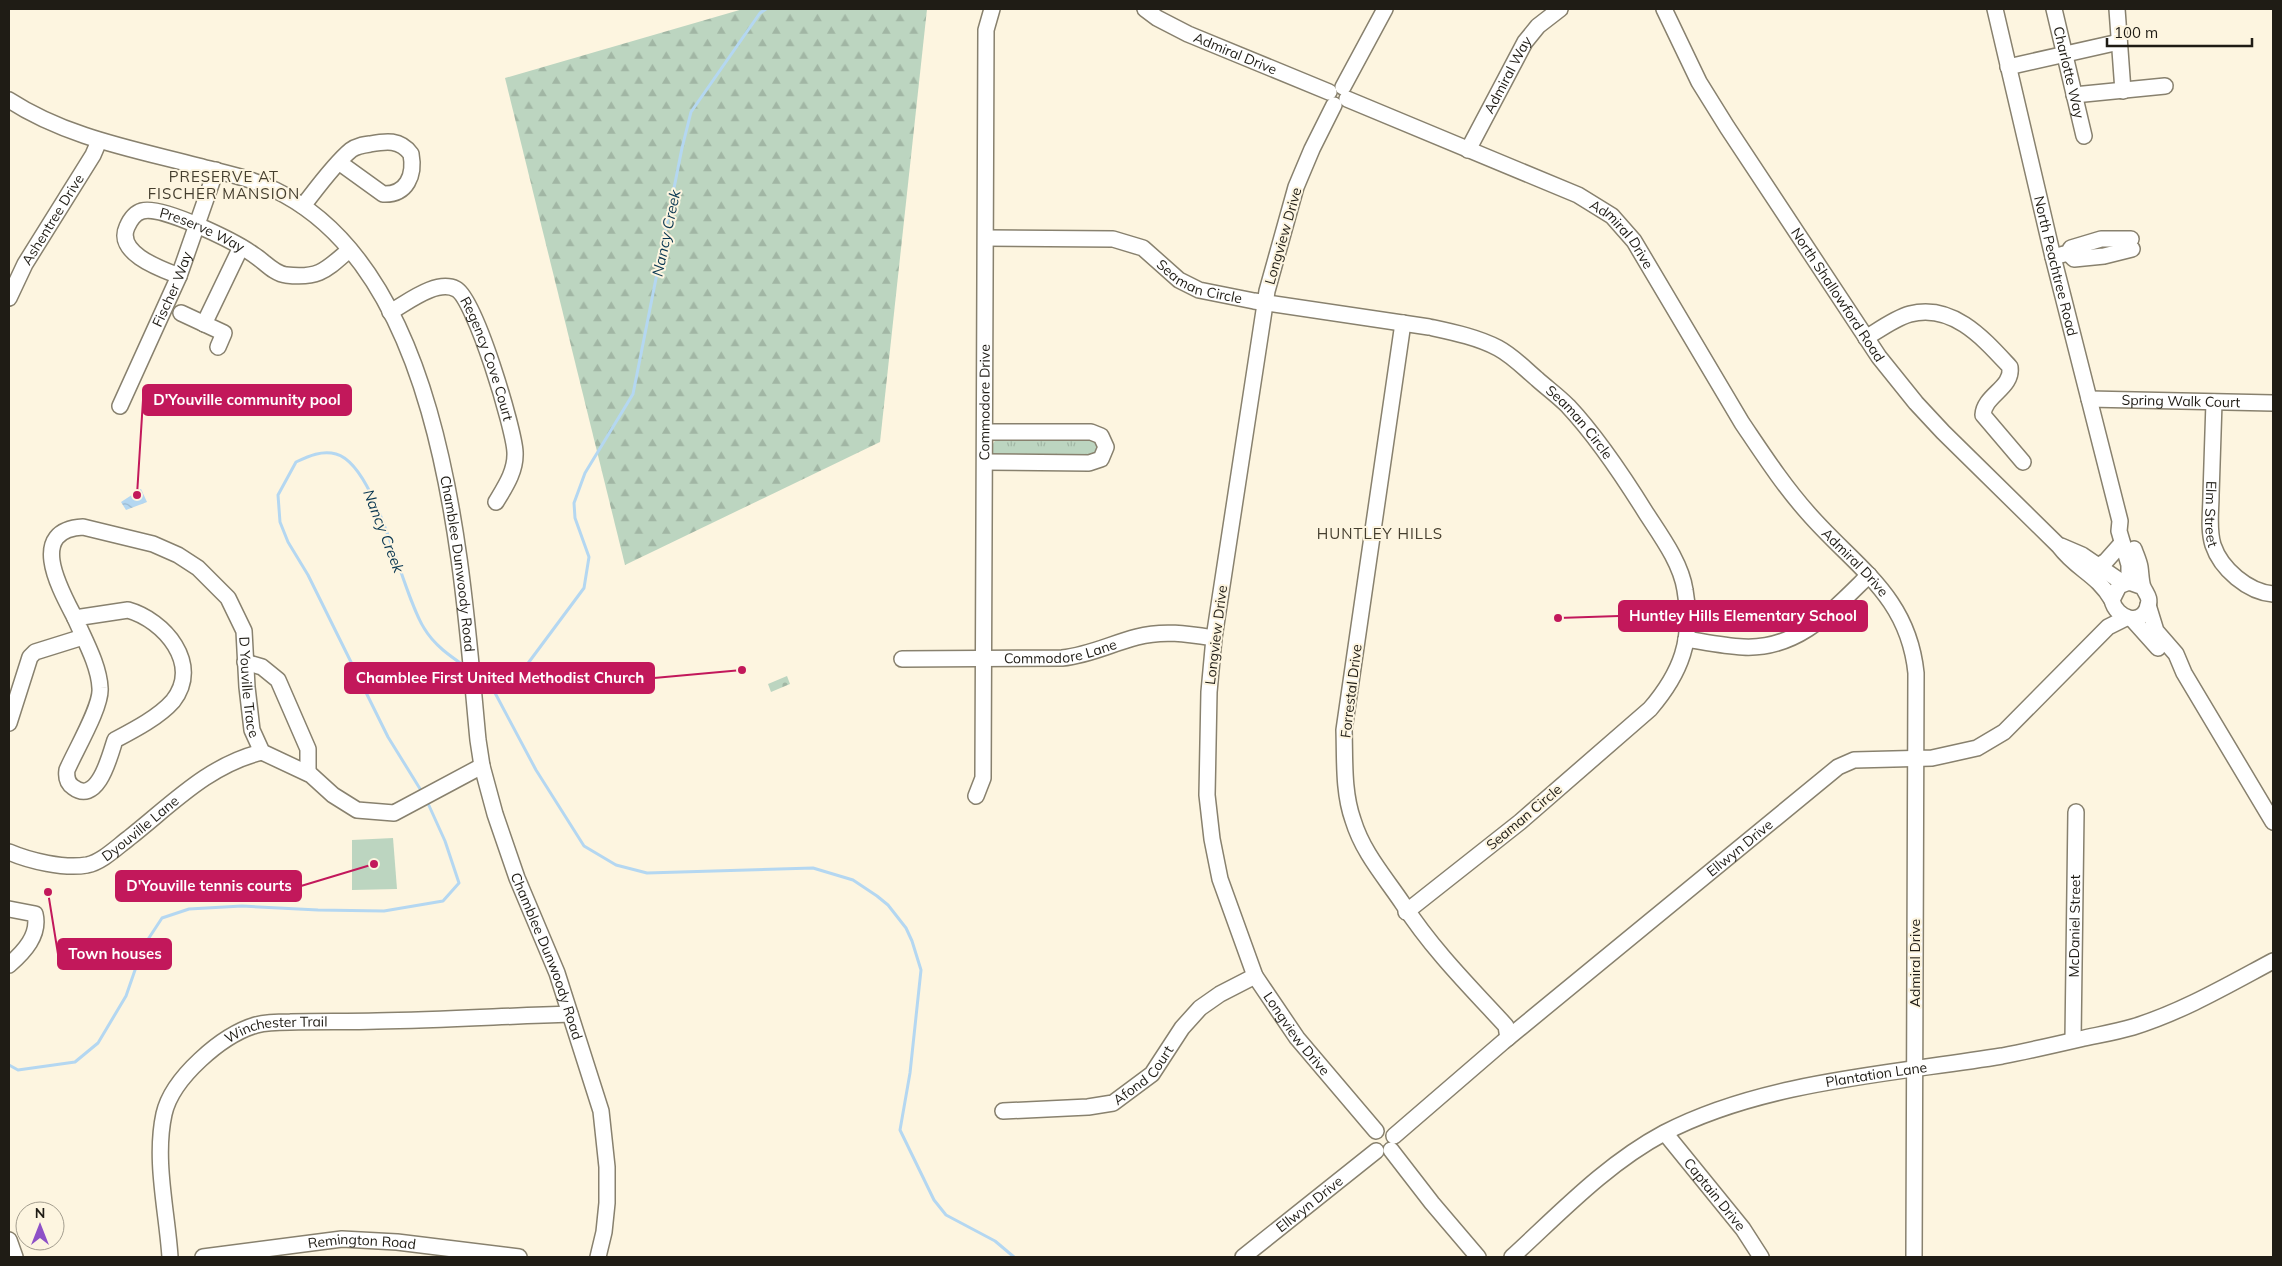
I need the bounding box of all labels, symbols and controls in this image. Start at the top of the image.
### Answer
scale bar [2107,15,2252,47]
text: 100 m [2114,23,2158,42]
street label: Charlotte Way [2049,24,2089,121]
street label: Admiral Drive [1191,28,1280,79]
street label: Admiral Way [1480,32,1536,117]
district label: PRESERVE AT FISCHER MANSION [148,167,300,203]
street label: Ashentree Drive [18,171,88,268]
street label: Longview Drive [1261,185,1305,287]
water label: Nancy Creek [648,187,685,278]
street label: North Peachtree Road [2030,194,2082,338]
street label: Admiral Drive [1587,196,1657,272]
street label: Preserve Way [158,203,248,256]
street label: North Shallowford Road [1787,224,1889,365]
street label: Fischer Way [148,249,196,330]
street label: Seaman Circle [1153,255,1244,307]
street label: Regency Cove Court [456,293,517,423]
street label: Commodore Drive [975,344,994,460]
street label: Seaman Circle [1542,381,1617,463]
callout: D'Youville community pool [143,385,351,415]
text: D'Youville community pool [153,390,341,409]
street label: Spring Walk Court [2121,391,2241,411]
street label: Chamblee Dunwoody Road [436,474,479,653]
street label: Elm Street [2201,481,2222,549]
water label: Nancy Creek [359,487,409,577]
district label: HUNTLEY HILLS [1317,524,1443,543]
street label: Admiral Drive [1818,524,1892,600]
street label: Longview Drive [1201,584,1231,686]
callout: Huntley Hills Elementary School [1619,601,1867,631]
text: Huntley Hills Elementary School [1629,606,1857,625]
street label: Commodore Lane [1004,635,1119,667]
street label: D Youville Trace [235,636,263,741]
street label: Forrestal Drive [1336,643,1366,739]
callout: Chamblee First United Methodist Church [345,663,654,693]
text: Chamblee First United Methodist Church [356,668,644,687]
street label: Seaman Circle [1483,780,1565,854]
street label: Dyouville Lane [98,792,182,865]
street label: Ellwyn Drive [1703,815,1776,880]
street label: Chamblee Dunwoody Road [507,870,587,1042]
callout: D'Youville tennis courts [116,871,301,901]
street label: McDaniel Street [2065,874,2084,978]
text: D'Youville tennis courts [126,876,292,895]
street label: Admiral Drive [1906,919,1924,1007]
callout: Town houses [58,939,171,969]
text: Town houses [68,944,162,963]
street label: Longview Drive [1259,988,1334,1079]
street label: Winchester Trail [221,1013,328,1047]
street label: Afond Court [1109,1042,1177,1109]
street label: Plantation Lane [1824,1058,1928,1091]
street label: Captain Drive [1680,1154,1750,1234]
street label: Ellwyn Drive [1272,1172,1347,1236]
north arrow [15,1201,65,1251]
text: N [35,1204,45,1222]
street label: Remington Road [307,1230,417,1253]

